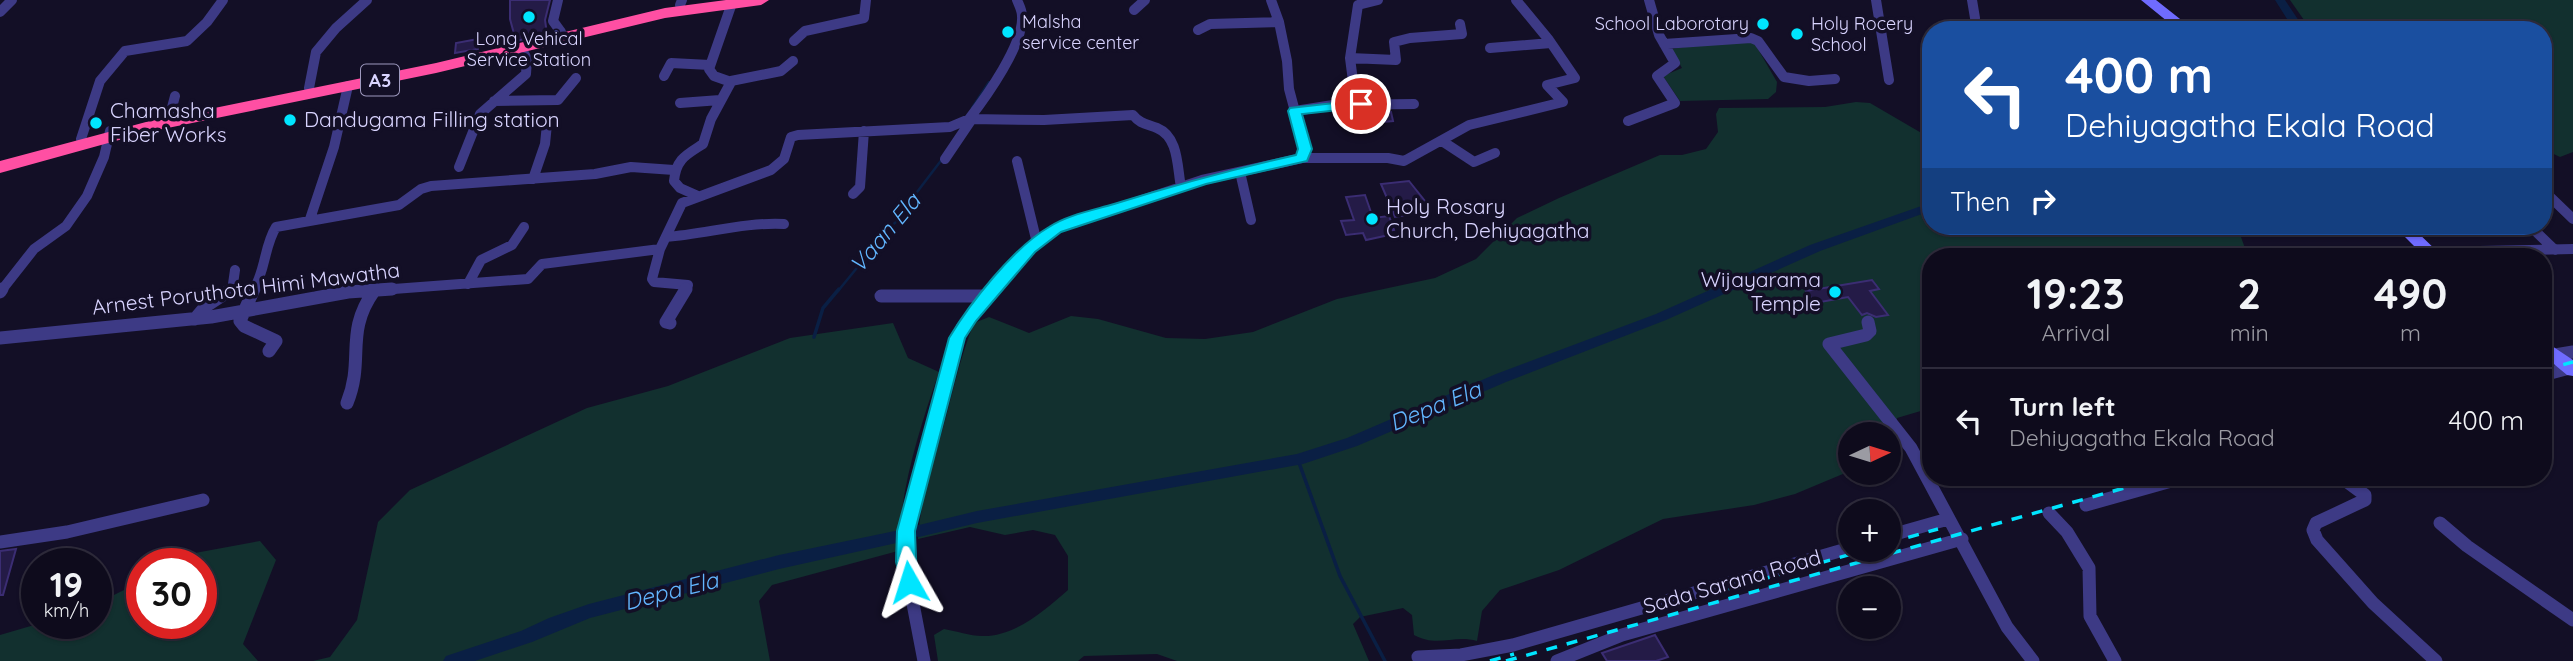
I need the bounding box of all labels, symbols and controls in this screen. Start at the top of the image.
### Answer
marker: Long Vehical Service Station [521,9,537,25]
place label: Malsha service center [1022,10,1139,54]
place label: School Laborotary [1595,12,1749,35]
place label: Holy Rocery School [1811,12,1913,56]
marker: School Laborotary [1755,16,1771,32]
marker: Malsha service center [1000,24,1016,40]
marker: Holy Rocery School [1789,26,1805,42]
place label: Long Vehical Service Station [467,27,591,71]
text: 400 m [2065,44,2213,105]
icon: left [1950,49,2041,140]
road number: A3 [361,64,399,96]
pin [1331,74,1391,134]
icon: arrive [1342,85,1380,123]
place label: Chamasha Fiber Works [110,97,227,147]
text: Dehiyagatha Ekala Road [2065,105,2435,145]
place label: Dandugama Filling station [304,106,560,132]
marker: Dandugama Filling station [282,112,298,128]
marker: Chamasha Fiber Works [88,115,104,131]
icon: right [2024,182,2062,220]
text: Then [1950,185,2010,218]
water label: Vaan Ela [843,186,927,278]
place label: Holy Rosary Church, Dehiyagatha [1386,193,1590,243]
marker: Holy Rosary Church, Dehiyagatha [1364,211,1380,227]
street label: Arnest Poruthota Himi Mawatha [90,256,401,320]
place label: Wijayarama Temple [1701,266,1821,316]
text: 19:23 [2027,267,2125,320]
text: 2 [2237,267,2261,320]
text: 490 [2374,267,2447,320]
marker: Wijayarama Temple [1827,284,1843,300]
text: Arrival [2041,318,2110,347]
text: min [2230,318,2269,347]
text: m [2400,318,2421,347]
water label: Depa Ela [1385,374,1486,437]
text: Turn left [2009,390,2116,423]
icon: left [1950,402,1988,440]
text: 400 m [2449,404,2524,437]
north arrow [1838,422,1900,485]
map controls [1838,422,1901,639]
text: Dehiyagatha Ekala Road [2009,423,2275,452]
button: + [1838,499,1901,562]
street label: Sada Sarana Road [1640,543,1824,619]
position arrow [872,545,946,619]
speed limit sign: 30 [126,548,217,639]
text: 19 [50,562,83,606]
water label: Depa Ela [621,565,722,616]
button: − [1838,576,1901,639]
text: km/h [44,599,89,622]

